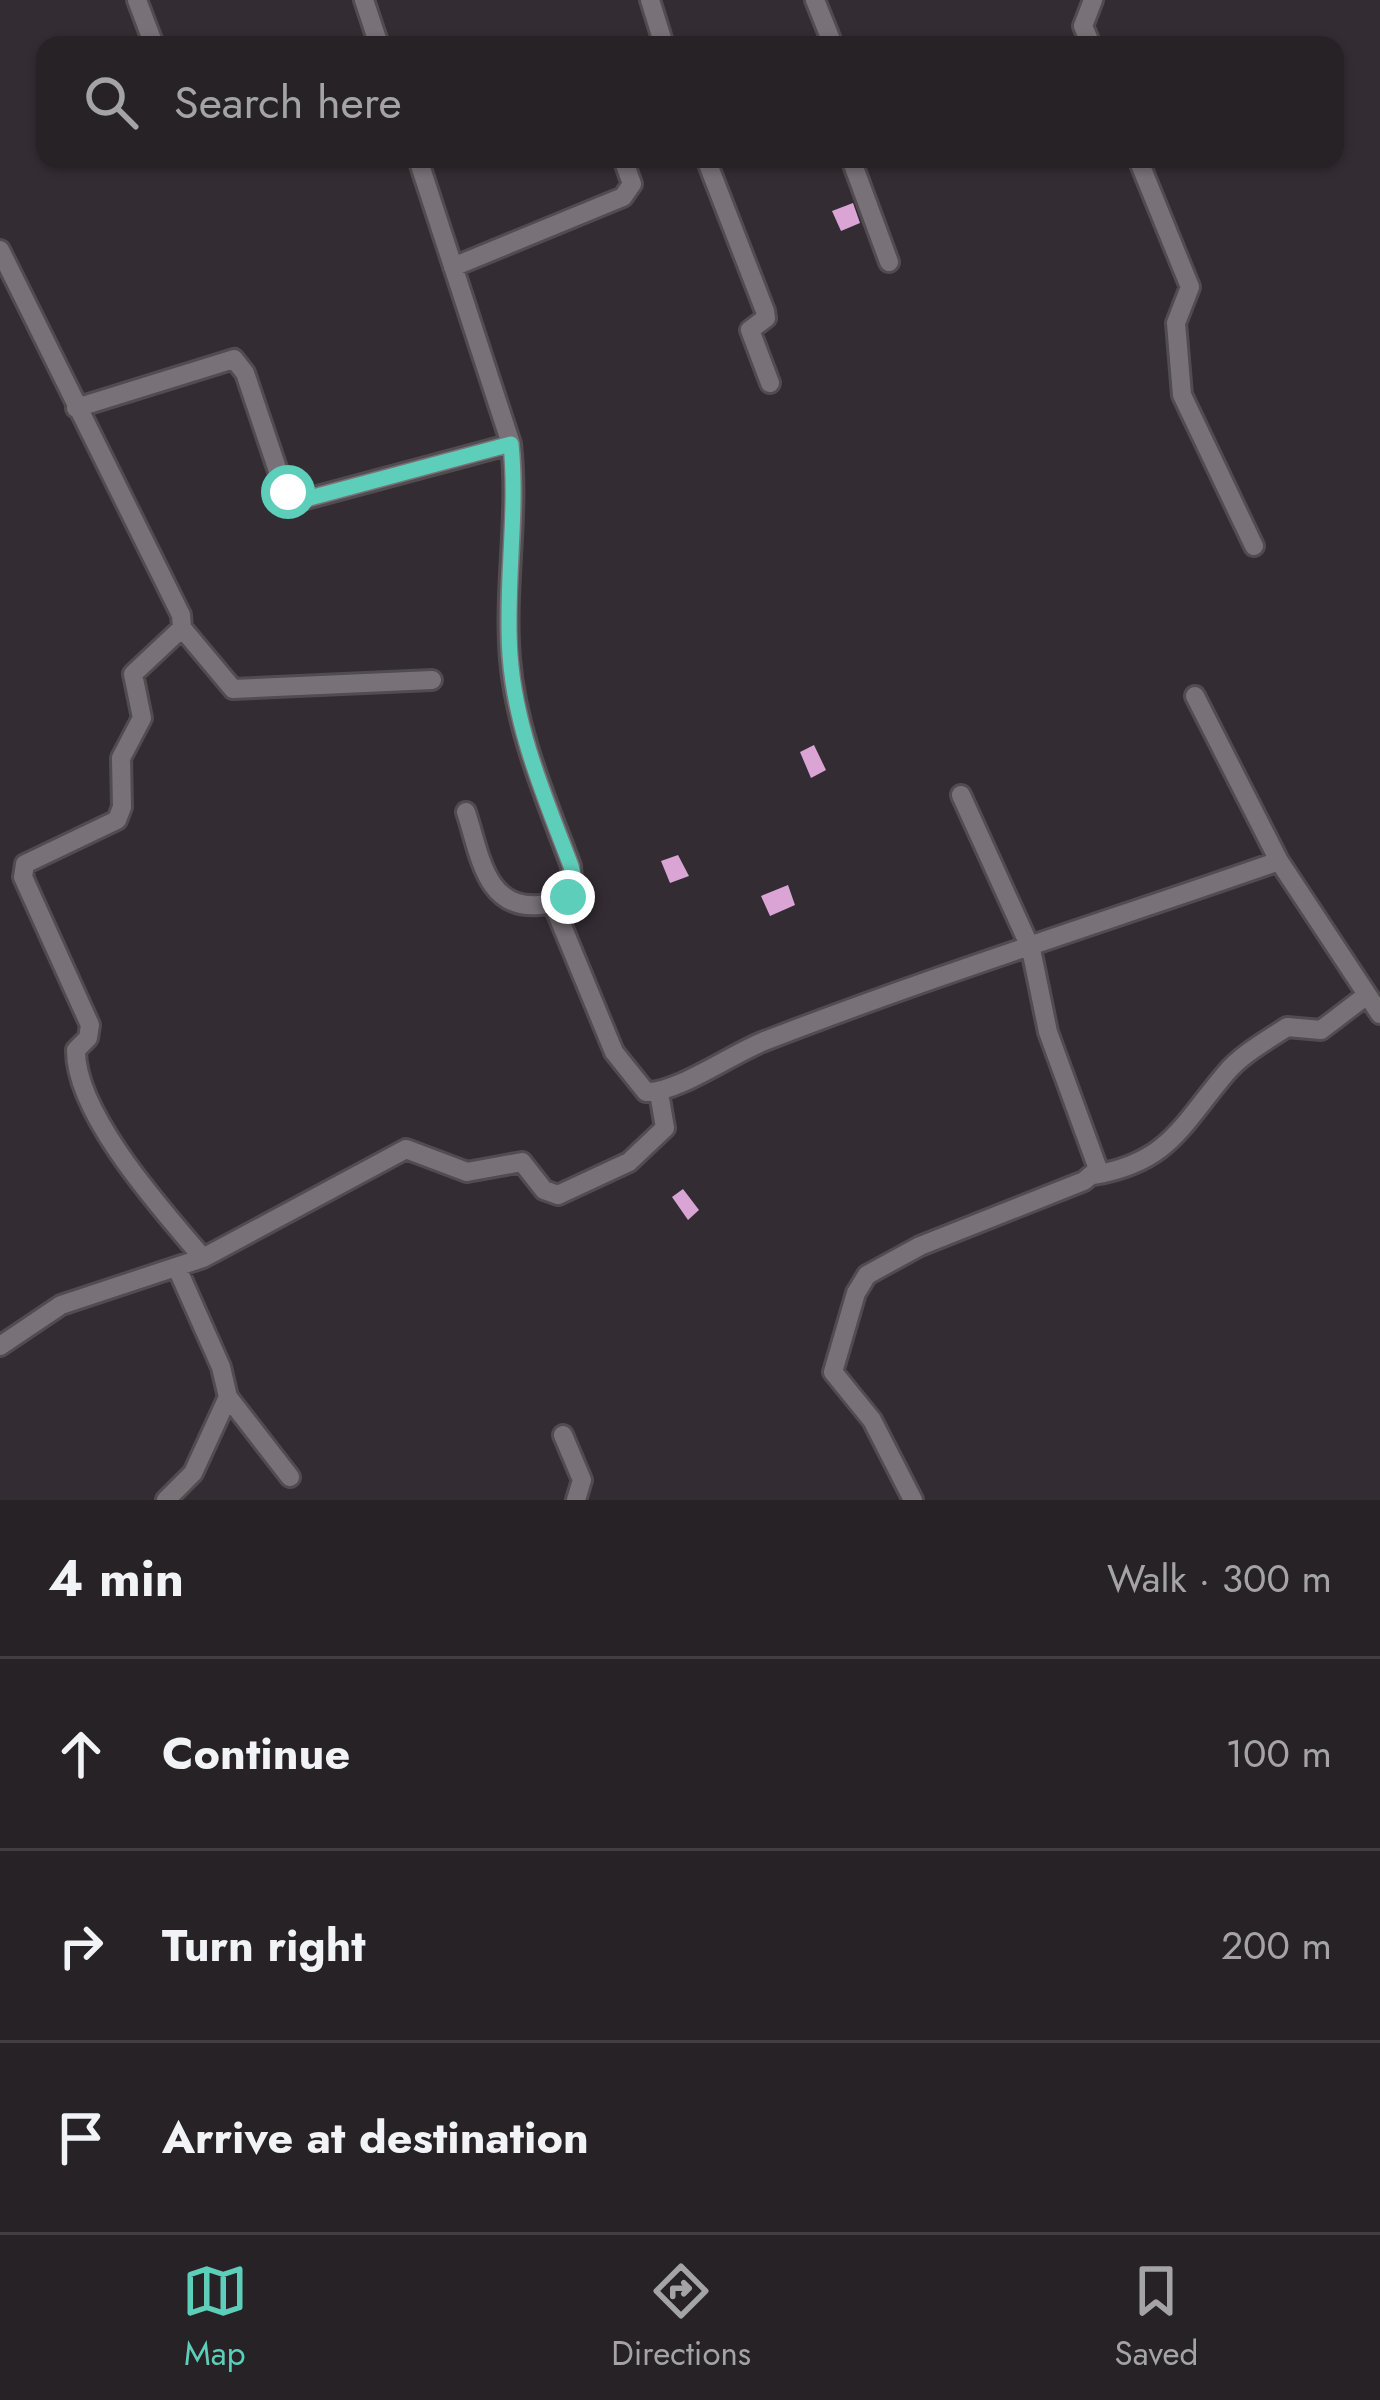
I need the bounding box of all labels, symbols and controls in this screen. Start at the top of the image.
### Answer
search box [36,36,1344,168]
icon: search [78,69,144,135]
text: Search here [174,70,402,135]
route start [261,465,315,519]
route end [541,870,595,924]
text: 4 min [48,1541,184,1615]
text: Walk · 300 m [1107,1550,1332,1607]
icon: ahead [48,1721,114,1787]
text: Continue [162,1721,350,1786]
text: 100 m [1226,1725,1332,1782]
icon: right [48,1913,114,1979]
text: Turn right [162,1913,366,1978]
text: 200 m [1221,1917,1332,1974]
icon: arrive [48,2105,114,2171]
text: Arrive at destination [162,2105,589,2170]
tab: Map [182,2258,248,2377]
tab: Directions [611,2258,751,2377]
tab: Saved [1115,2258,1198,2377]

